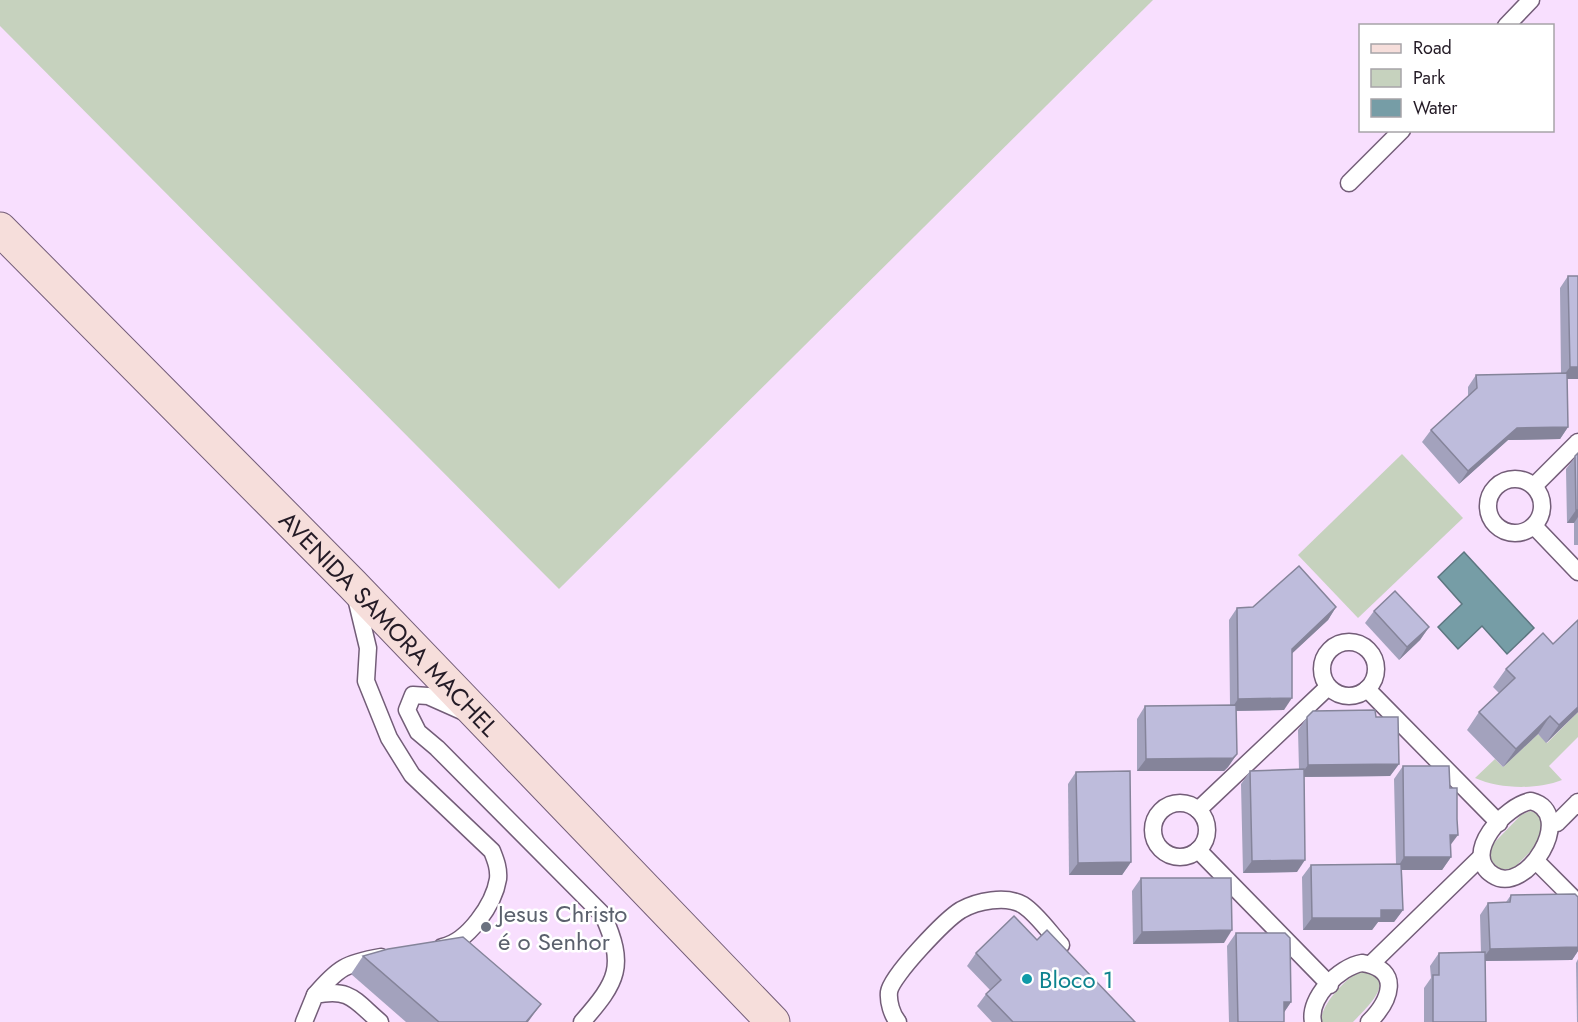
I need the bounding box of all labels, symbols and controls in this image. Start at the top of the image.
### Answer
legend [1359,24,1554,132]
text: Road [1413,35,1452,61]
text: Park [1413,65,1445,91]
text: Water [1413,95,1458,121]
street label: AVENIDA SAMORA MACHEL [271,503,507,744]
place label: Jesus Christo é o Senhor [495,896,627,959]
marker: Jesus Christo é o Senhor [479,920,493,934]
place label: Bloco 1 [1039,962,1114,997]
marker: Bloco 1 [1020,972,1034,986]

